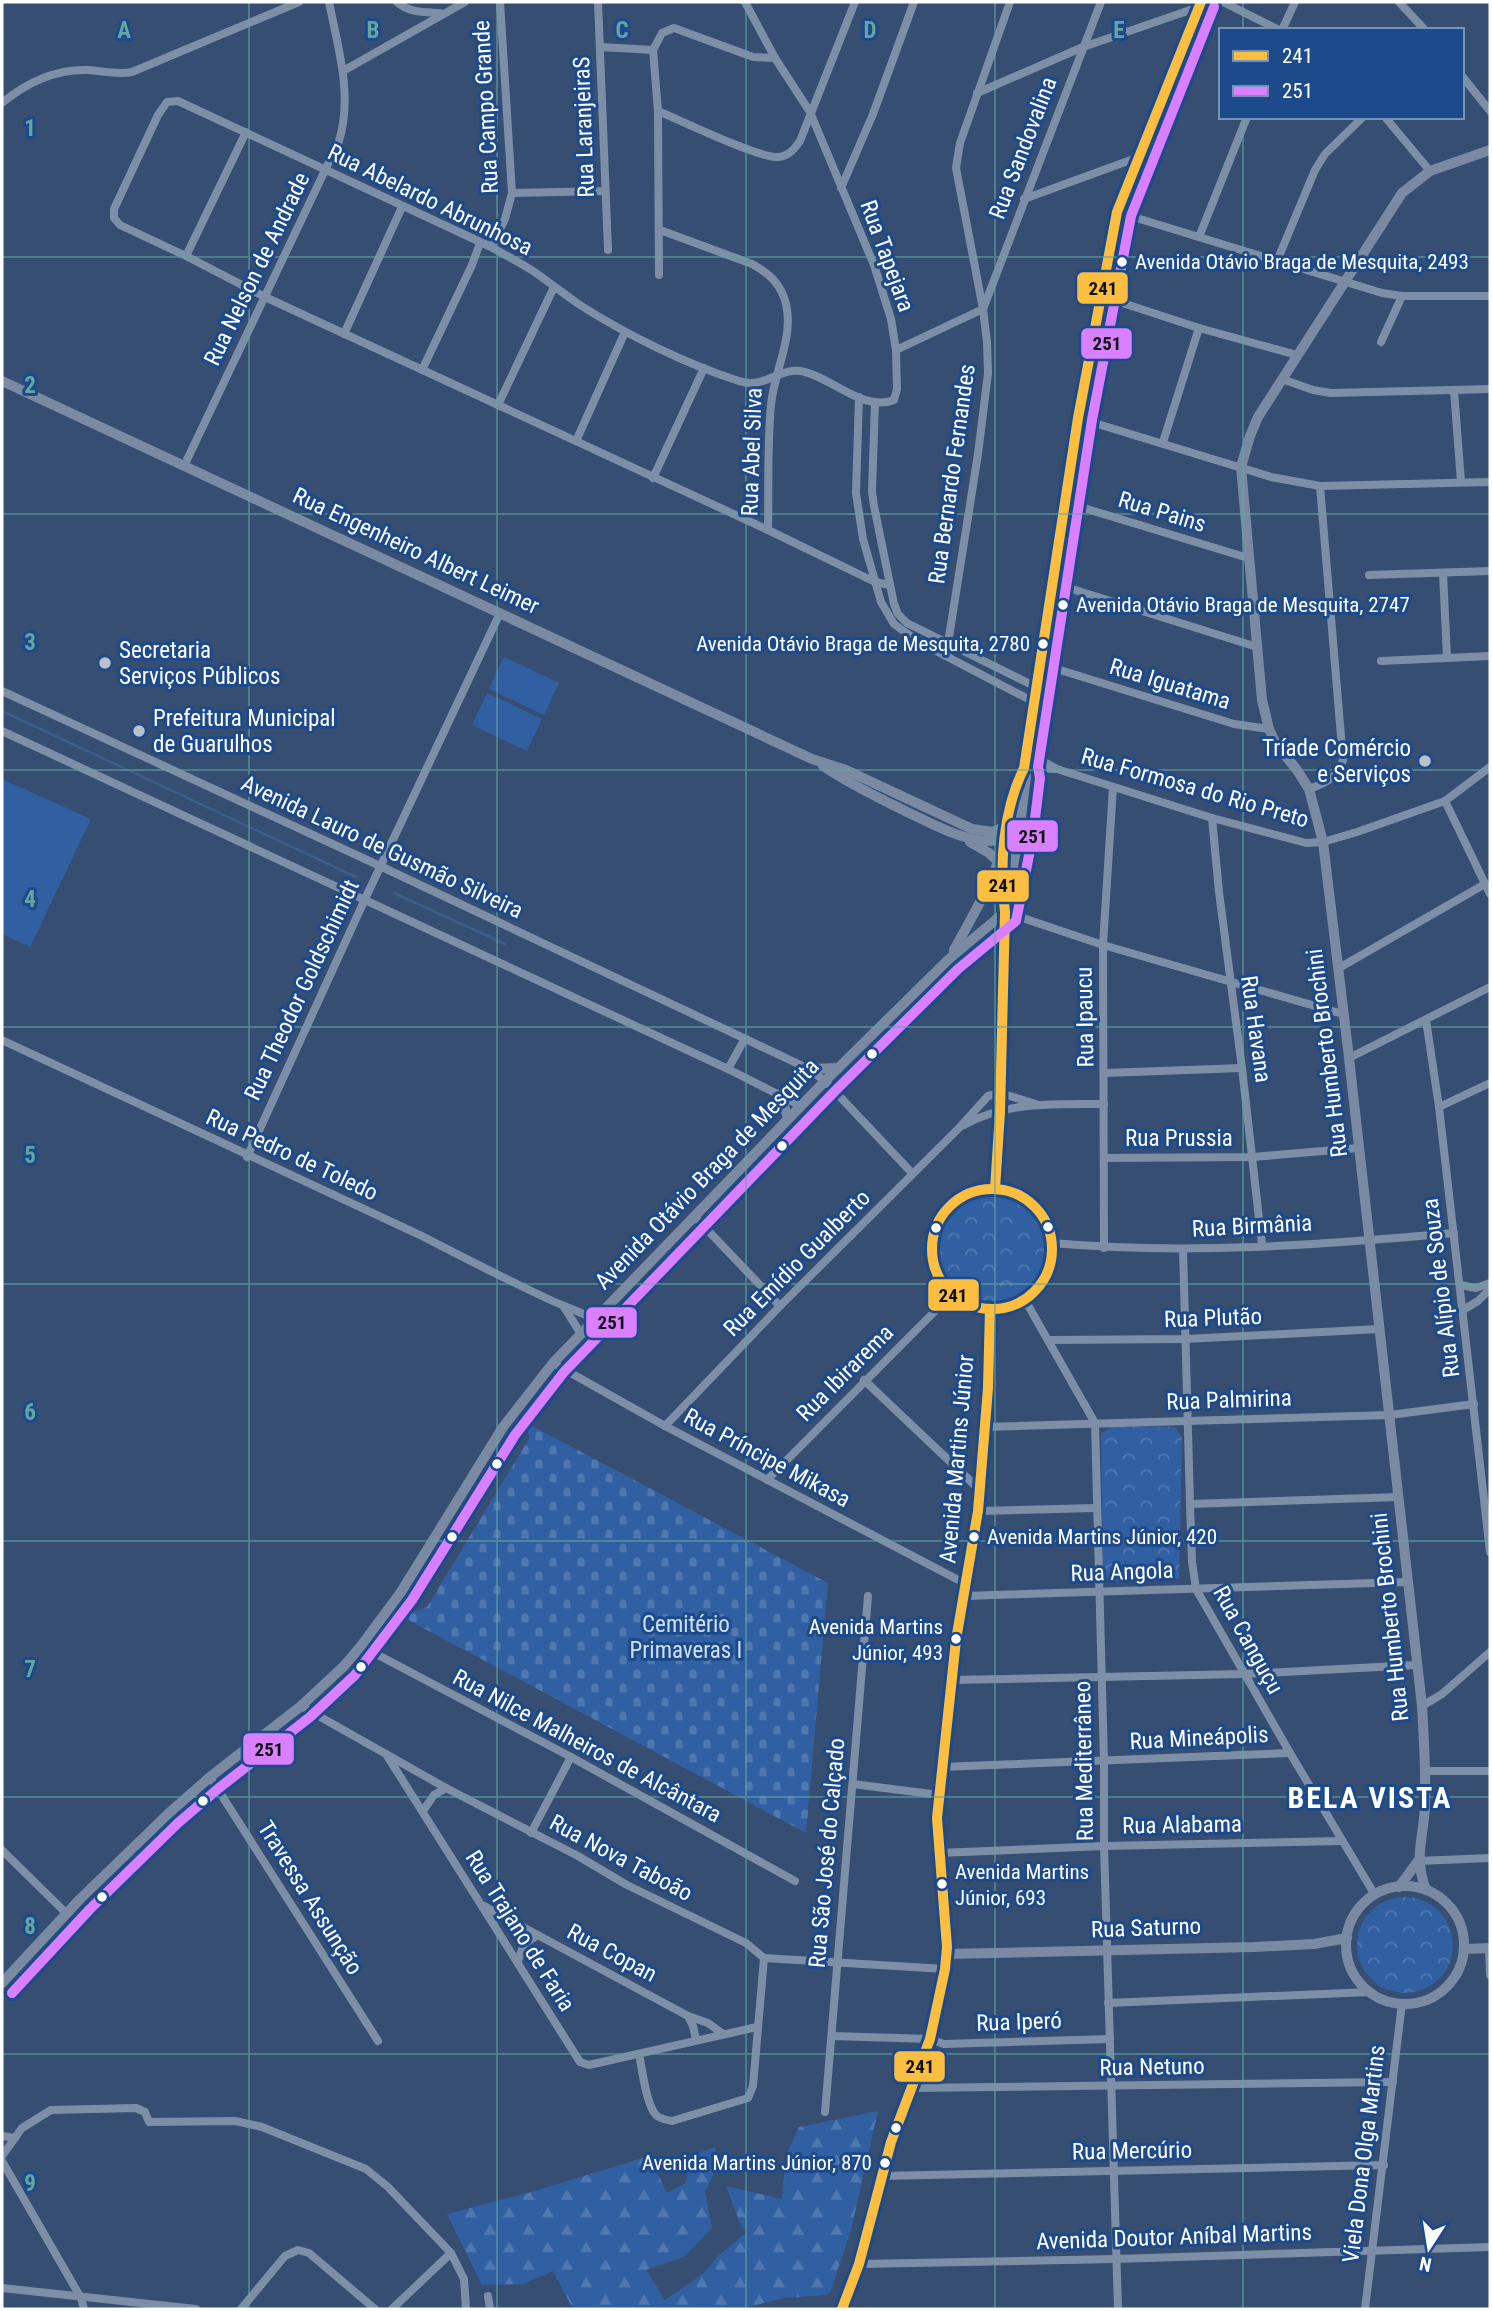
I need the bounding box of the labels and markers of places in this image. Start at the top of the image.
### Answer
place label: Avenida Otávio Braga de Mesquita, 2493 [1135,250,1469,274]
marker: Avenida Otávio Braga de Mesquita, 2493 [1115,255,1129,269]
place label: Avenida Otávio Braga de Mesquita, 2747 [1076,593,1410,617]
marker: Avenida Otávio Braga de Mesquita, 2747 [1056,598,1070,612]
place label: Avenida Otávio Braga de Mesquita, 2780 [696,632,1030,656]
place label: Secretaria Serviços Públicos [119,637,280,690]
marker: Avenida Otávio Braga de Mesquita, 2780 [1036,637,1050,651]
marker: Secretaria Serviços Públicos [97,655,113,671]
place label: Prefeitura Municipal de Guarulhos [153,705,336,758]
marker: Prefeitura Municipal de Guarulhos [131,723,147,739]
place label: Tríade Comércio e Serviços [1262,735,1411,788]
marker: Tríade Comércio e Serviços [1417,753,1433,769]
unlabelled marker [865,1047,879,1061]
unlabelled marker [775,1139,789,1153]
unlabelled marker [1041,1220,1055,1234]
unlabelled marker [929,1221,943,1235]
unlabelled marker [490,1457,504,1471]
place label: Avenida Martins Júnior, 420 [987,1525,1217,1549]
unlabelled marker [445,1530,459,1544]
marker: Avenida Martins Júnior, 420 [967,1530,981,1544]
place label: Avenida Martins Júnior, 493 [809,1615,943,1665]
marker: Avenida Martins Júnior, 493 [949,1632,963,1646]
unlabelled marker [354,1660,368,1674]
unlabelled marker [196,1794,210,1808]
place label: Avenida Martins Júnior, 693 [955,1860,1089,1910]
marker: Avenida Martins Júnior, 693 [935,1877,949,1891]
unlabelled marker [95,1890,109,1904]
unlabelled marker [889,2121,903,2135]
place label: Avenida Martins Júnior, 870 [642,2151,872,2175]
marker: Avenida Martins Júnior, 870 [878,2156,892,2170]

